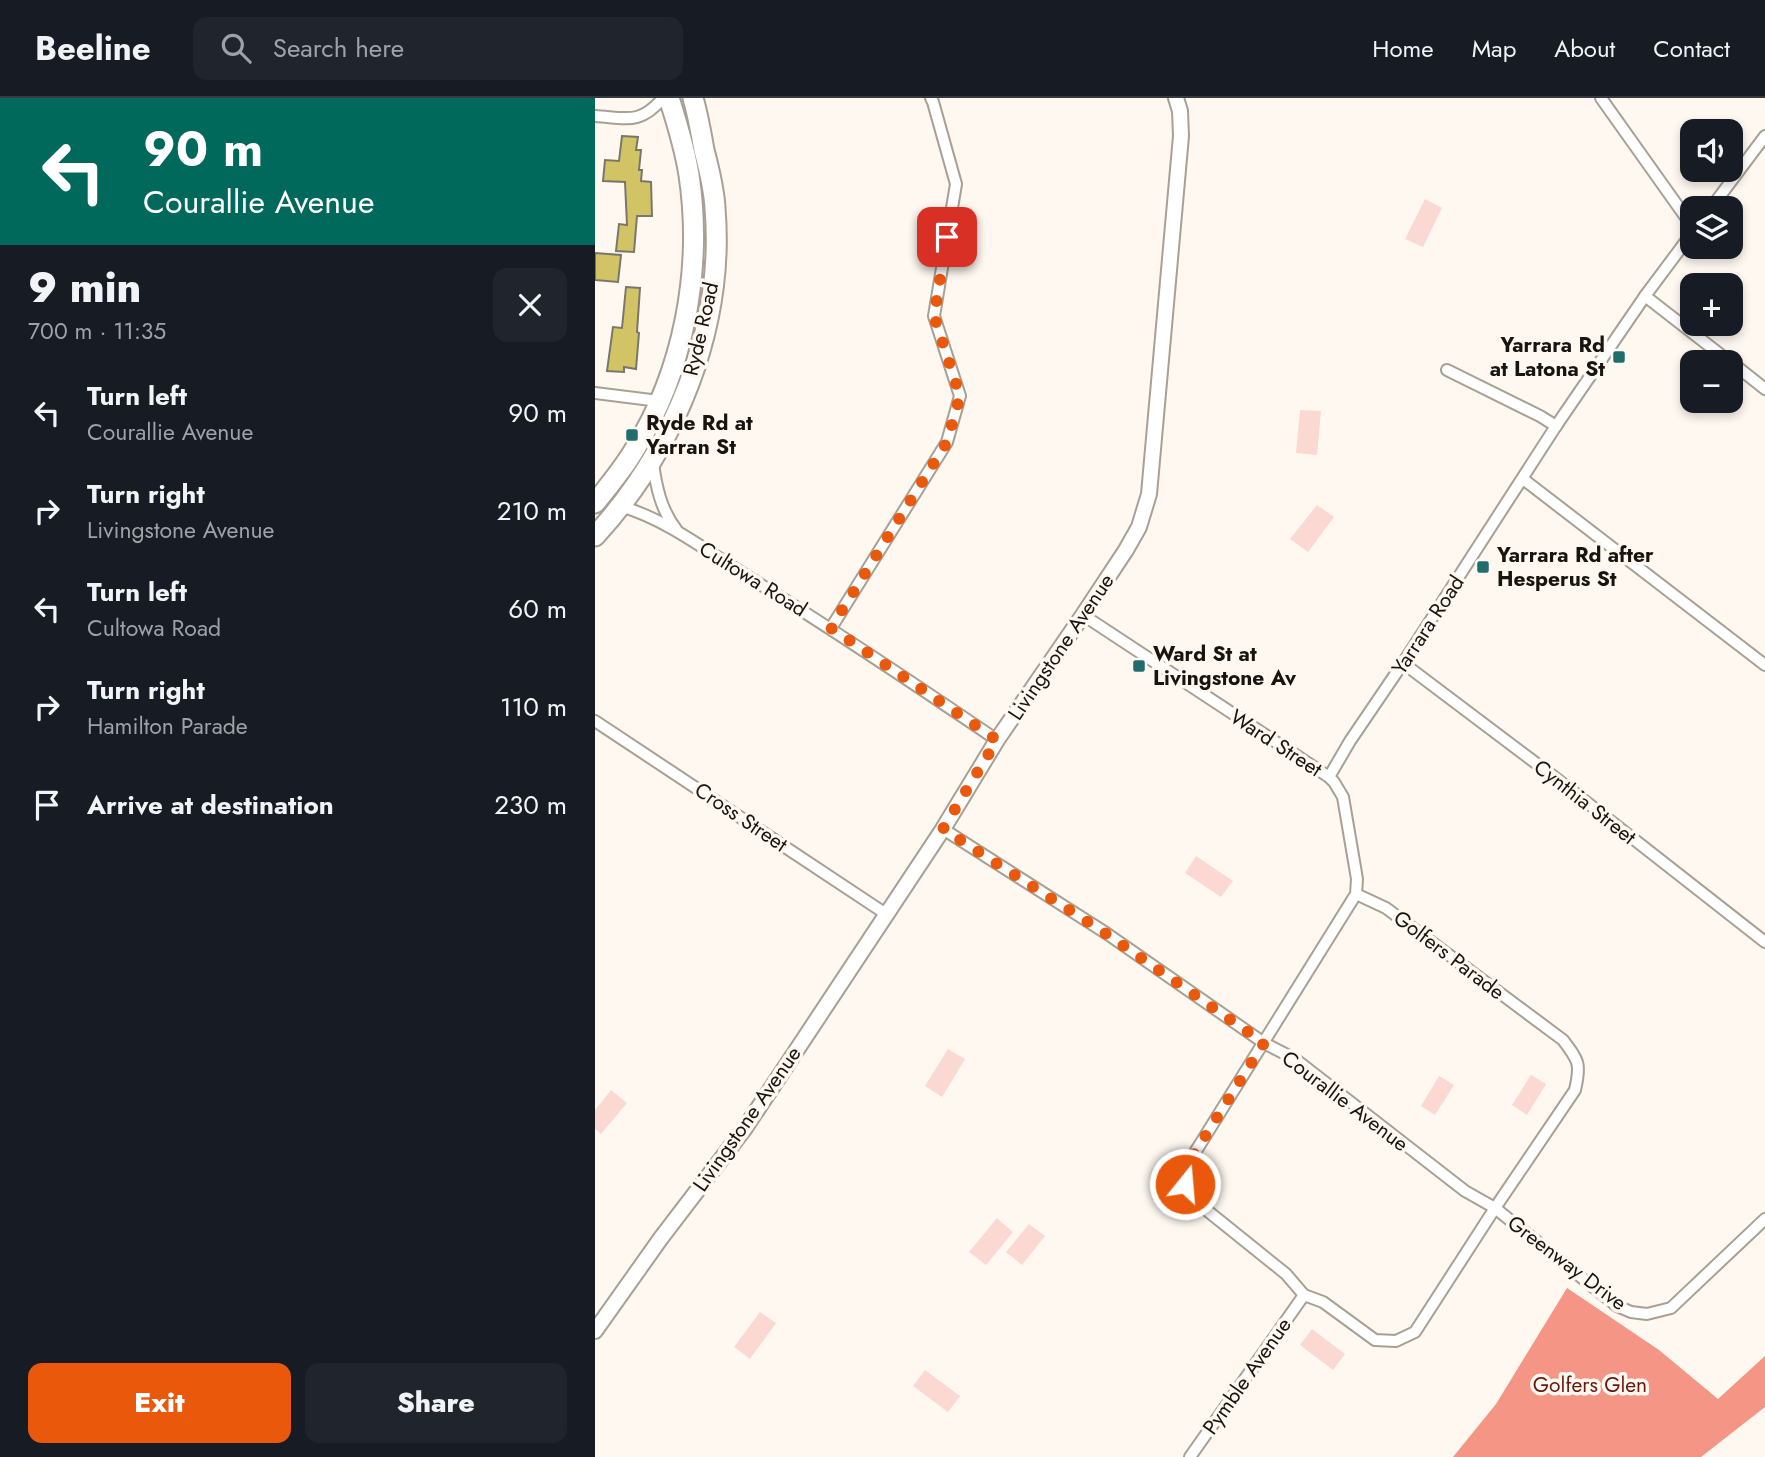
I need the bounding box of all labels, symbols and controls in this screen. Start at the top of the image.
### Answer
search box [193,17,683,80]
text: Beeline [35,25,151,72]
icon: search [217,29,255,67]
text: Search here [273,29,404,67]
text: Home [1372,31,1434,66]
text: Map [1472,31,1516,66]
text: About [1554,31,1615,66]
text: Contact [1653,31,1730,66]
text: 90 m [143,114,263,184]
map controls [1680,119,1743,413]
button: sound [1680,119,1743,182]
icon: left [28,126,119,217]
text: Courallie Avenue [143,179,374,225]
button: layers [1680,196,1743,259]
pin [917,207,977,267]
icon: arrive [928,218,966,256]
text: 9 min [28,257,141,318]
button: close [493,268,567,342]
button: + [1680,273,1743,336]
street label: Ryde Road [676,279,726,379]
text: 700 m · 11:35 [28,314,166,348]
place label: Yarrara Rd at Latona St [1490,330,1605,384]
marker: Yarrara Rd at Latona St [1611,349,1627,365]
button: − [1680,350,1743,413]
text: Turn left [87,377,187,415]
icon: left [28,394,66,432]
text: 90 m [508,394,567,432]
place label: Ryde Rd at Yarran St [645,408,753,462]
text: Courallie Avenue [87,415,253,449]
marker: Ryde Rd at Yarran St [624,427,640,443]
text: Turn right [87,475,205,513]
icon: right [28,492,66,530]
text: 210 m [497,492,567,530]
text: Livingstone Avenue [87,513,274,547]
street label: Cultowa Road [693,534,813,624]
place label: Yarrara Rd after Hesperus St [1496,540,1654,594]
marker: Yarrara Rd after Hesperus St [1475,559,1491,575]
street label: Livingstone Avenue [1001,568,1121,726]
street label: Yarrara Road [1385,569,1471,681]
text: Turn left [87,573,187,611]
icon: left [28,590,66,628]
text: 60 m [508,590,567,628]
text: Cultowa Road [87,611,221,645]
place label: Ward St at Livingstone Av [1153,639,1297,693]
marker: Ward St at Livingstone Av [1131,658,1147,674]
text: Turn right [87,671,205,709]
icon: right [28,688,66,726]
text: 110 m [500,688,567,726]
street label: Ward Street [1224,702,1328,784]
text: Hamilton Parade [87,709,248,743]
street label: Cynthia Street [1527,752,1643,852]
street label: Cross Street [689,775,793,859]
icon: arrive [28,786,66,824]
text: Arrive at destination [87,786,334,824]
text: 230 m [494,786,567,824]
street label: Golfers Parade [1387,903,1511,1007]
street label: Livingstone Avenue [686,1040,808,1198]
street label: Courallie Avenue [1275,1043,1415,1159]
position arrow [1148,1147,1222,1221]
street label: Greenway Drive [1501,1208,1633,1318]
street label: Pymble Avenue [1196,1311,1299,1440]
button: Exit [28,1363,291,1443]
button: Share [305,1363,567,1443]
park label: Golfers Glen [1533,1370,1647,1400]

